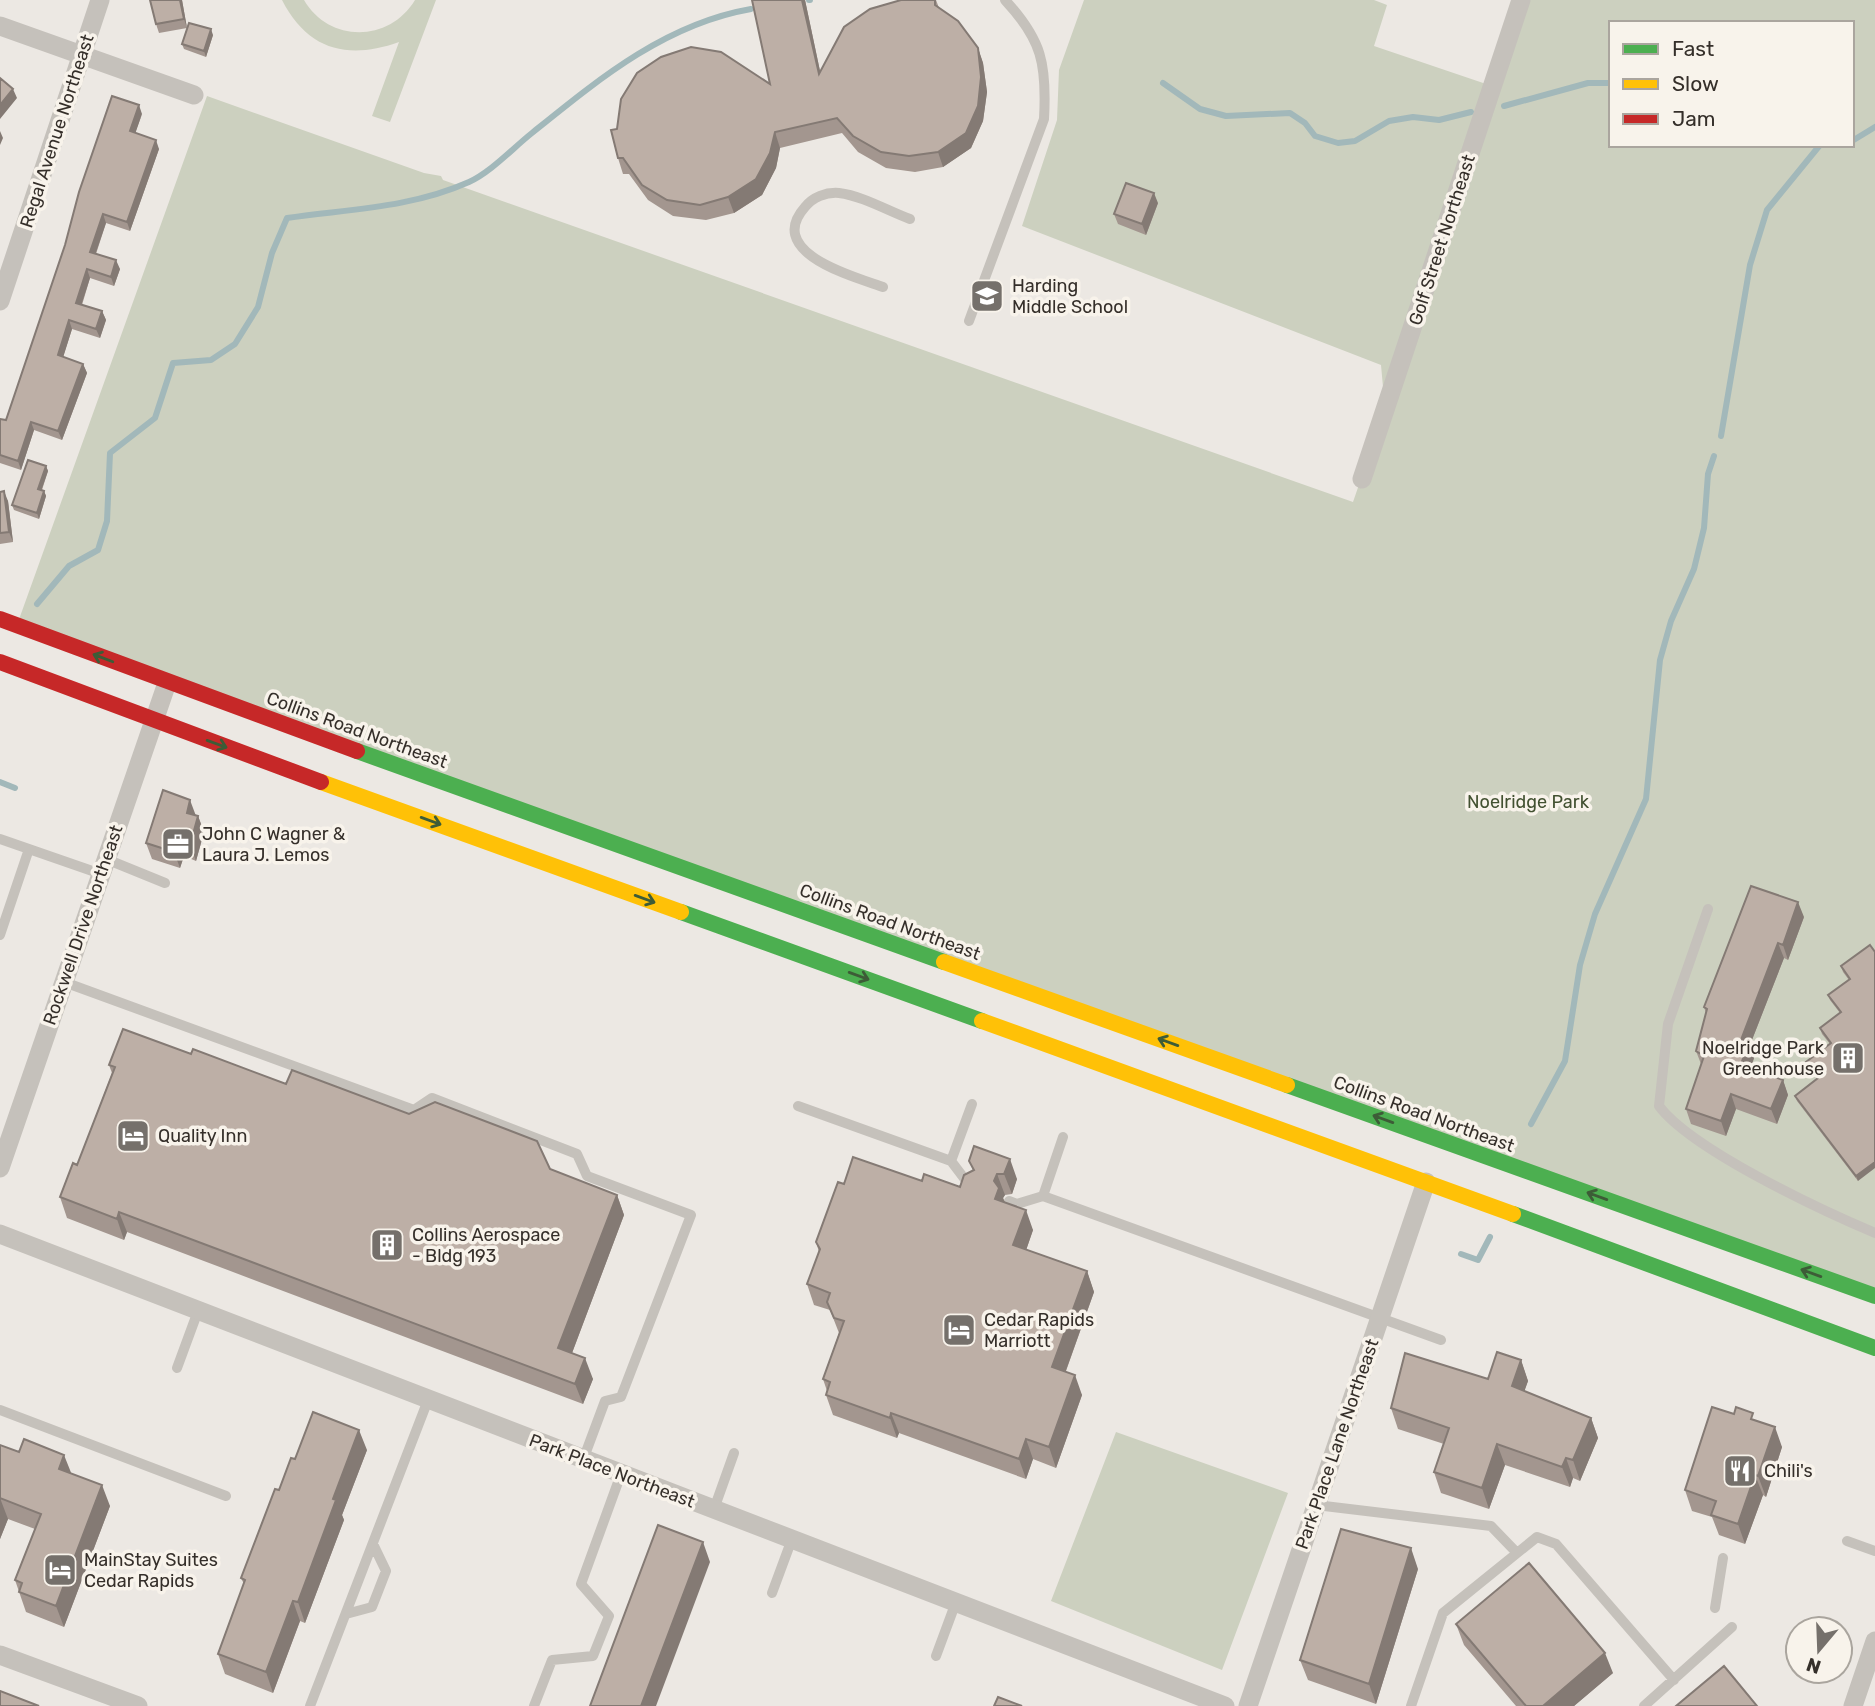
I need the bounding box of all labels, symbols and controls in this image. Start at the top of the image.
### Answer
legend [1609,21,1854,147]
street label: Regal Avenue Northeast [15,31,99,231]
text: Fast [1672,36,1714,61]
text: Slow [1672,71,1719,96]
text: Jam [1672,106,1716,131]
street label: Golf Street Northeast [1404,152,1480,328]
place label: Harding Middle School [1012,275,1128,318]
school or university icon: Harding Middle School [968,277,1006,315]
one-way arrow [93,651,115,664]
street label: Collins Road Northeast [264,687,450,773]
one-way arrow [206,739,228,751]
park label: Noelridge Park [1467,791,1590,813]
one-way arrow [420,816,442,829]
street label: Rockwell Drive Northeast [38,822,128,1028]
place label: John C Wagner & Laura J. Lemos [202,823,346,866]
office icon: John C Wagner & Laura J. Lemos [159,825,197,863]
street label: Collins Road Northeast [797,879,983,965]
one-way arrow [634,894,656,906]
one-way arrow [848,971,870,984]
one-way arrow [1158,1035,1180,1048]
place label: Noelridge Park Greenhouse [1702,1037,1825,1080]
building icon: Noelridge Park Greenhouse [1829,1039,1867,1077]
street label: Collins Road Northeast [1331,1071,1517,1157]
one-way arrow [1372,1112,1394,1124]
hotel icon: Quality Inn [114,1117,152,1155]
place label: Quality Inn [158,1125,247,1147]
one-way arrow [1586,1189,1608,1201]
place label: Collins Aerospace - Bldg 193 [412,1224,560,1267]
building icon: Collins Aerospace - Bldg 193 [368,1226,406,1264]
one-way arrow [1800,1266,1822,1278]
place label: Cedar Rapids Marriott [984,1309,1094,1352]
hotel icon: Cedar Rapids Marriott [940,1311,978,1349]
street label: Park Place Lane Northeast [1291,1336,1383,1552]
street label: Park Place Northeast [526,1429,698,1513]
restaurant icon: Chili's [1721,1452,1759,1490]
place label: Chili's [1764,1460,1813,1482]
place label: MainStay Suites Cedar Rapids [84,1549,218,1592]
hotel icon: MainStay Suites Cedar Rapids [41,1551,79,1589]
north arrow [1784,1615,1854,1685]
text: N [1803,1653,1824,1679]

